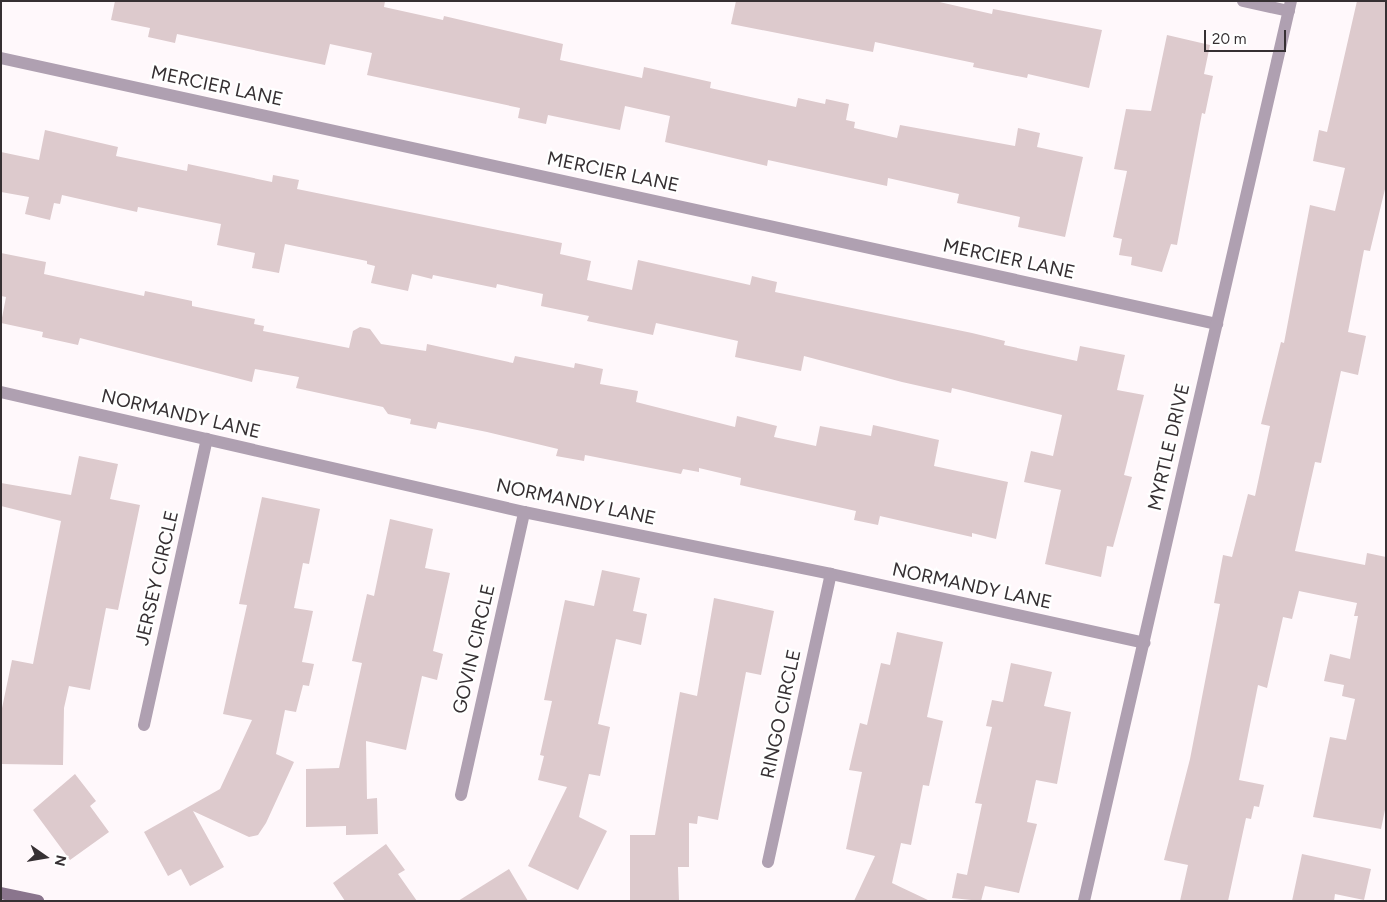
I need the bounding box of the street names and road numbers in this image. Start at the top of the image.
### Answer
street label: MERCIER LANE [149,61,285,111]
street label: MERCIER LANE [545,147,681,197]
street label: MERCIER LANE [941,234,1077,284]
street label: MYRTLE DRIVE [1143,381,1195,513]
street label: NORMANDY LANE [99,385,263,443]
street label: NORMANDY LANE [494,474,658,530]
street label: JERSEY CIRCLE [130,508,184,648]
street label: NORMANDY LANE [890,558,1054,614]
street label: GOVIN CIRCLE [448,582,500,716]
street label: RINGO CIRCLE [756,647,806,781]

